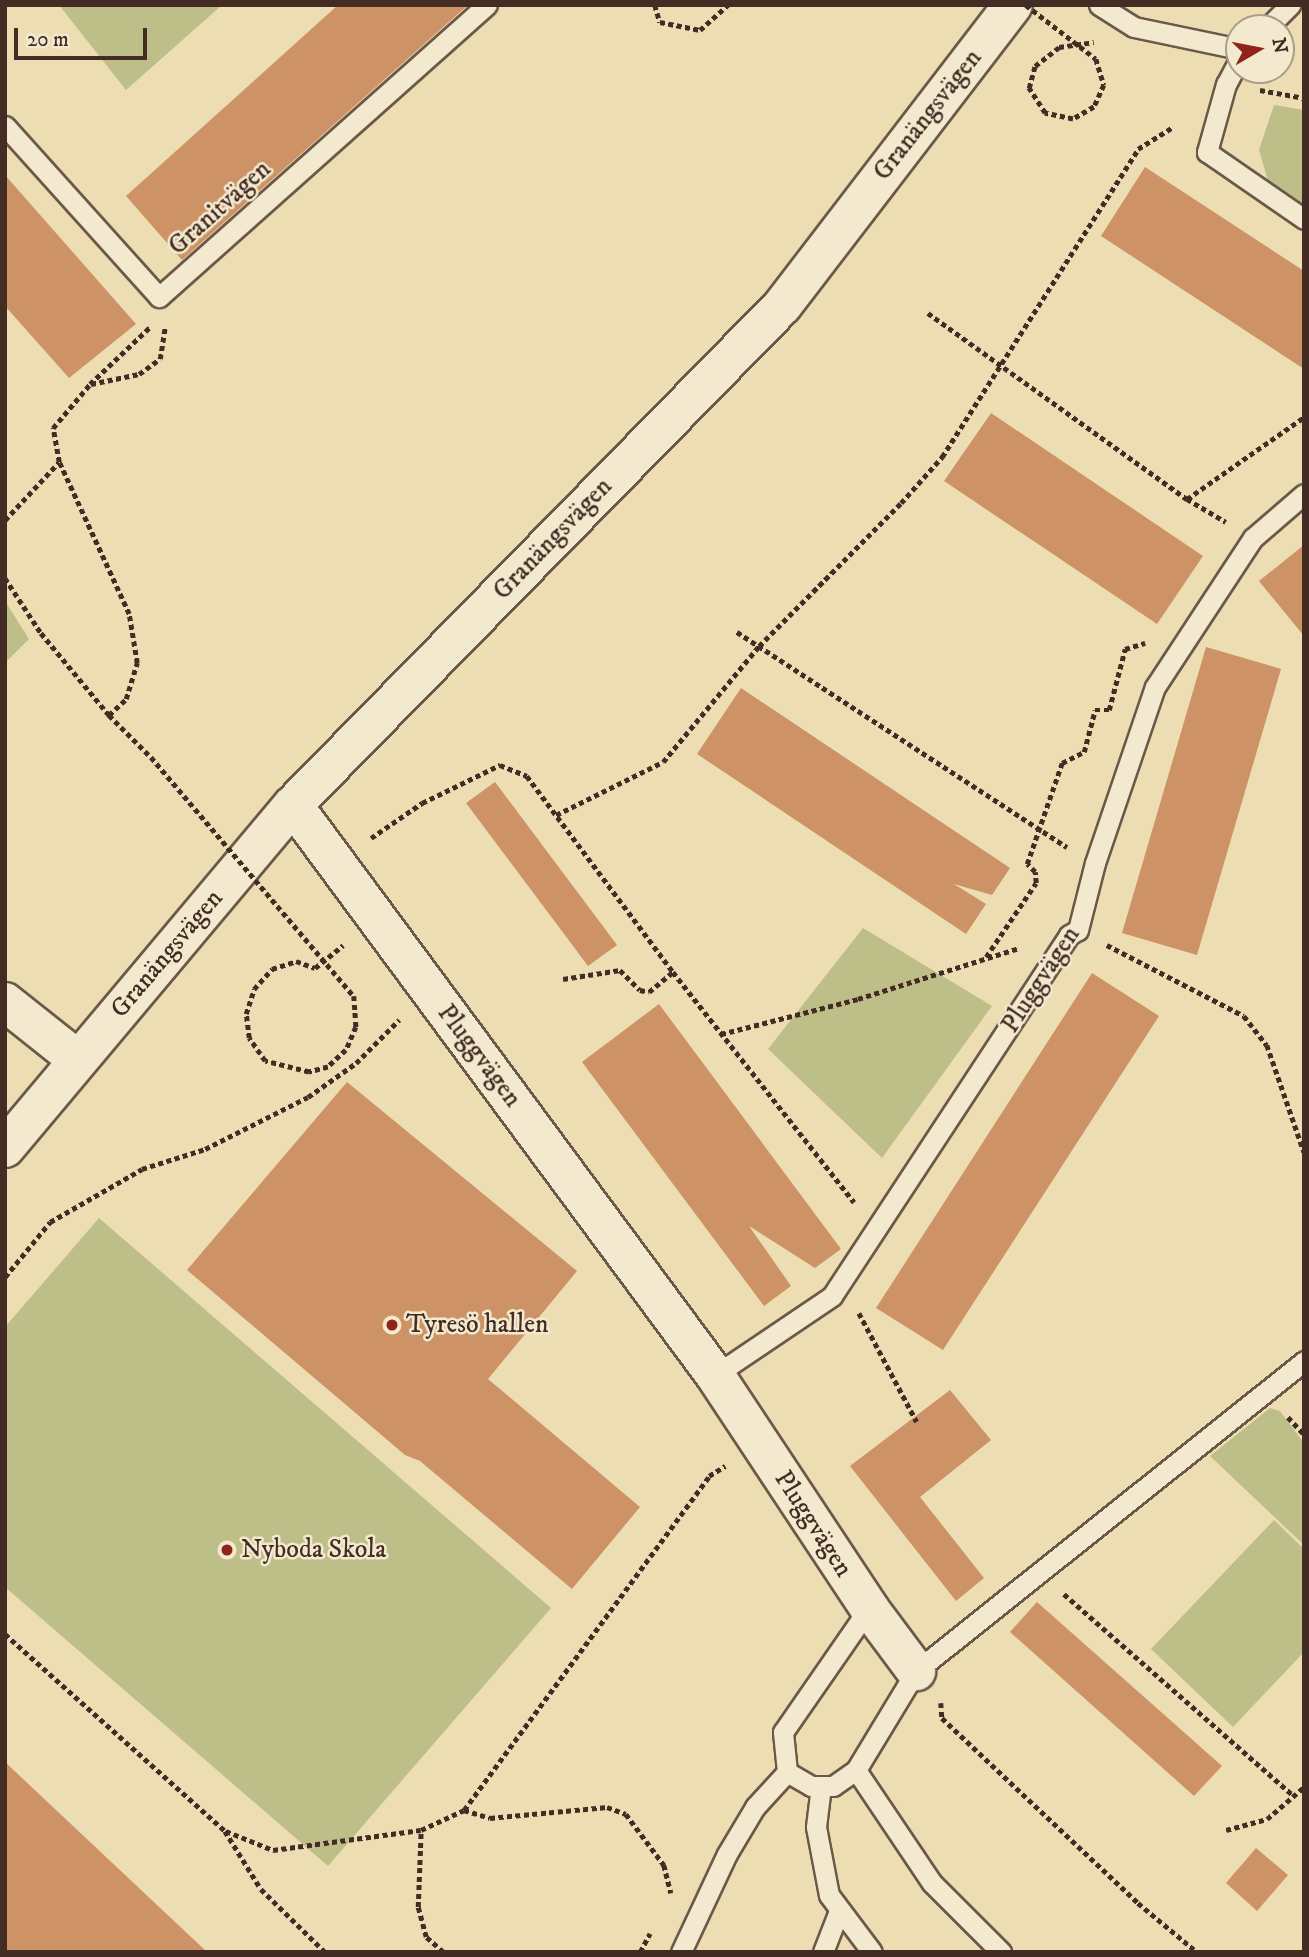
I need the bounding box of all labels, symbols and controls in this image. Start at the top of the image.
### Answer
scale bar [18,14,150,58]
north arrow [1225,14,1295,84]
text: 20 m [27,27,69,53]
text: N [1267,36,1292,55]
street label: Granängsvägen [867,43,989,187]
street label: Granitvägen [162,154,278,262]
street label: Granängsvägen [487,471,619,607]
street label: Granängsvägen [104,883,230,1025]
street label: Pluggvägen [995,921,1087,1039]
street label: Pluggvägen [430,998,528,1114]
place label: Tyresö hallen [406,1309,549,1341]
marker: Tyresö hallen [384,1317,400,1333]
street label: Pluggvägen [767,1465,859,1583]
place label: Nyboda Skola [241,1534,386,1566]
marker: Nyboda Skola [219,1542,235,1558]

